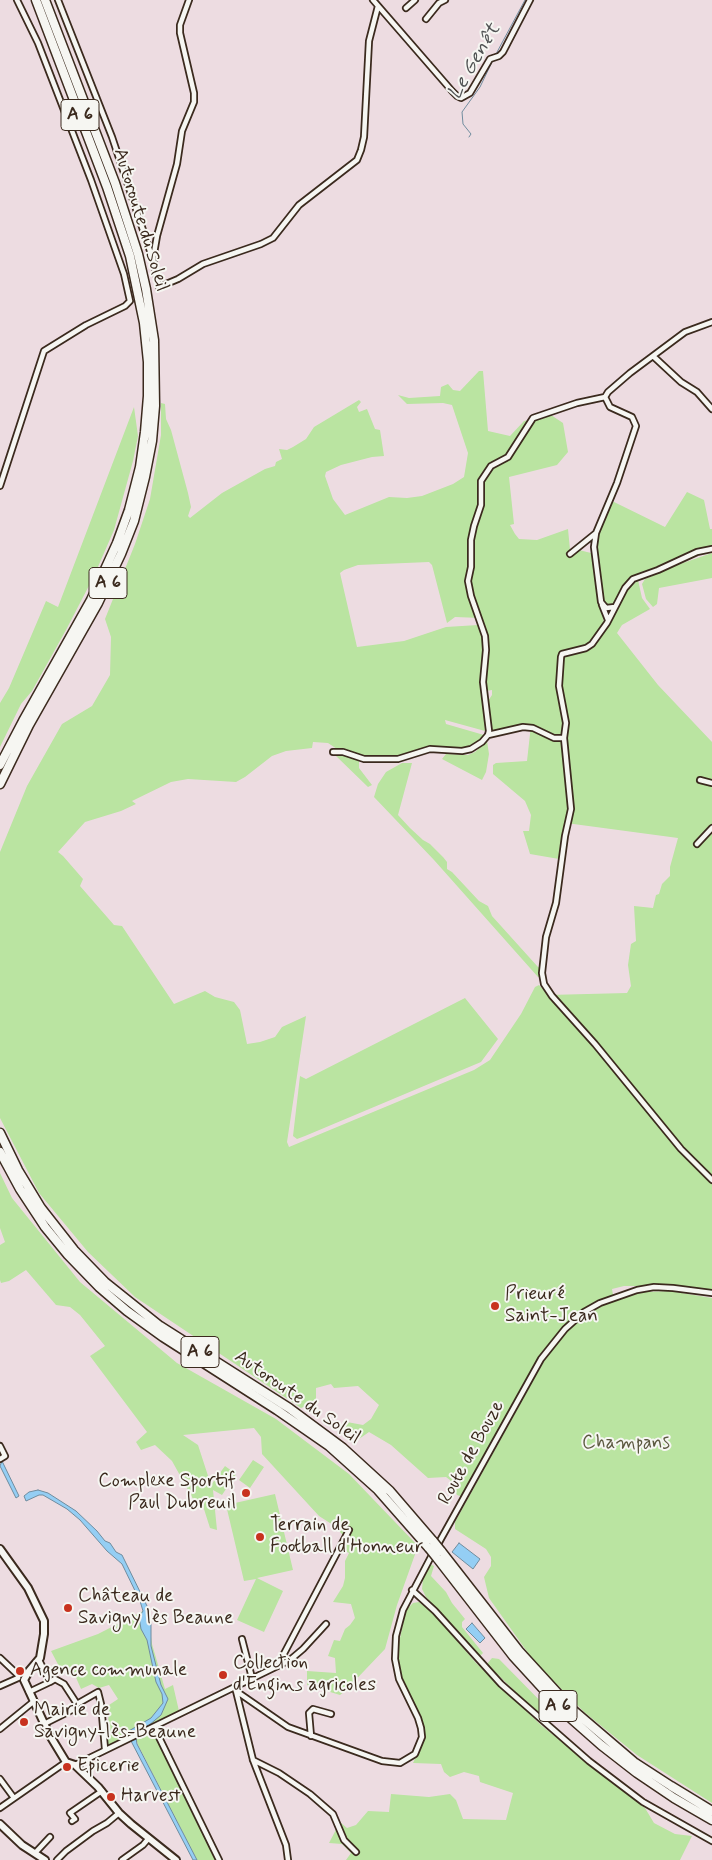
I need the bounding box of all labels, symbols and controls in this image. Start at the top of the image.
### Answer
water label: Le Genêt [444,20,506,104]
road number: A 6 [61,100,99,130]
street label: Autoroute du Soleil [107,146,173,294]
road number: A 6 [89,568,127,598]
place label: Prieuré Saint-Jean [505,1284,598,1328]
marker: Prieuré Saint-Jean [489,1300,501,1312]
road number: A 6 [181,1336,219,1368]
street label: Autoroute du Soleil [230,1346,364,1450]
street label: Route de Bouze [434,1397,510,1509]
park label: Champans [582,1433,670,1455]
place label: Complexe Sportif Paul Dubreuil [98,1471,236,1515]
marker: Complexe Sportif Paul Dubreuil [240,1487,252,1499]
place label: Terrain de Football d'Honneur [270,1515,423,1559]
marker: Terrain de Football d'Honneur [254,1531,266,1543]
place label: Château de Savigny lès Beaune [78,1586,233,1630]
marker: Château de Savigny lès Beaune [62,1602,74,1614]
place label: Collection d'Engins agricoles [233,1653,376,1697]
place label: Agence communale [30,1660,187,1682]
marker: Agence communale [14,1665,26,1677]
marker: Collection d'Engins agricoles [217,1669,229,1681]
road number: A 6 [539,1690,577,1722]
place label: Mairie de Savigny-lès-Beaune [34,1700,196,1744]
marker: Mairie de Savigny-lès-Beaune [18,1716,30,1728]
place label: Epicerie [77,1756,140,1778]
marker: Epicerie [61,1761,73,1773]
place label: Harvest [121,1786,181,1808]
marker: Harvest [105,1791,117,1803]

